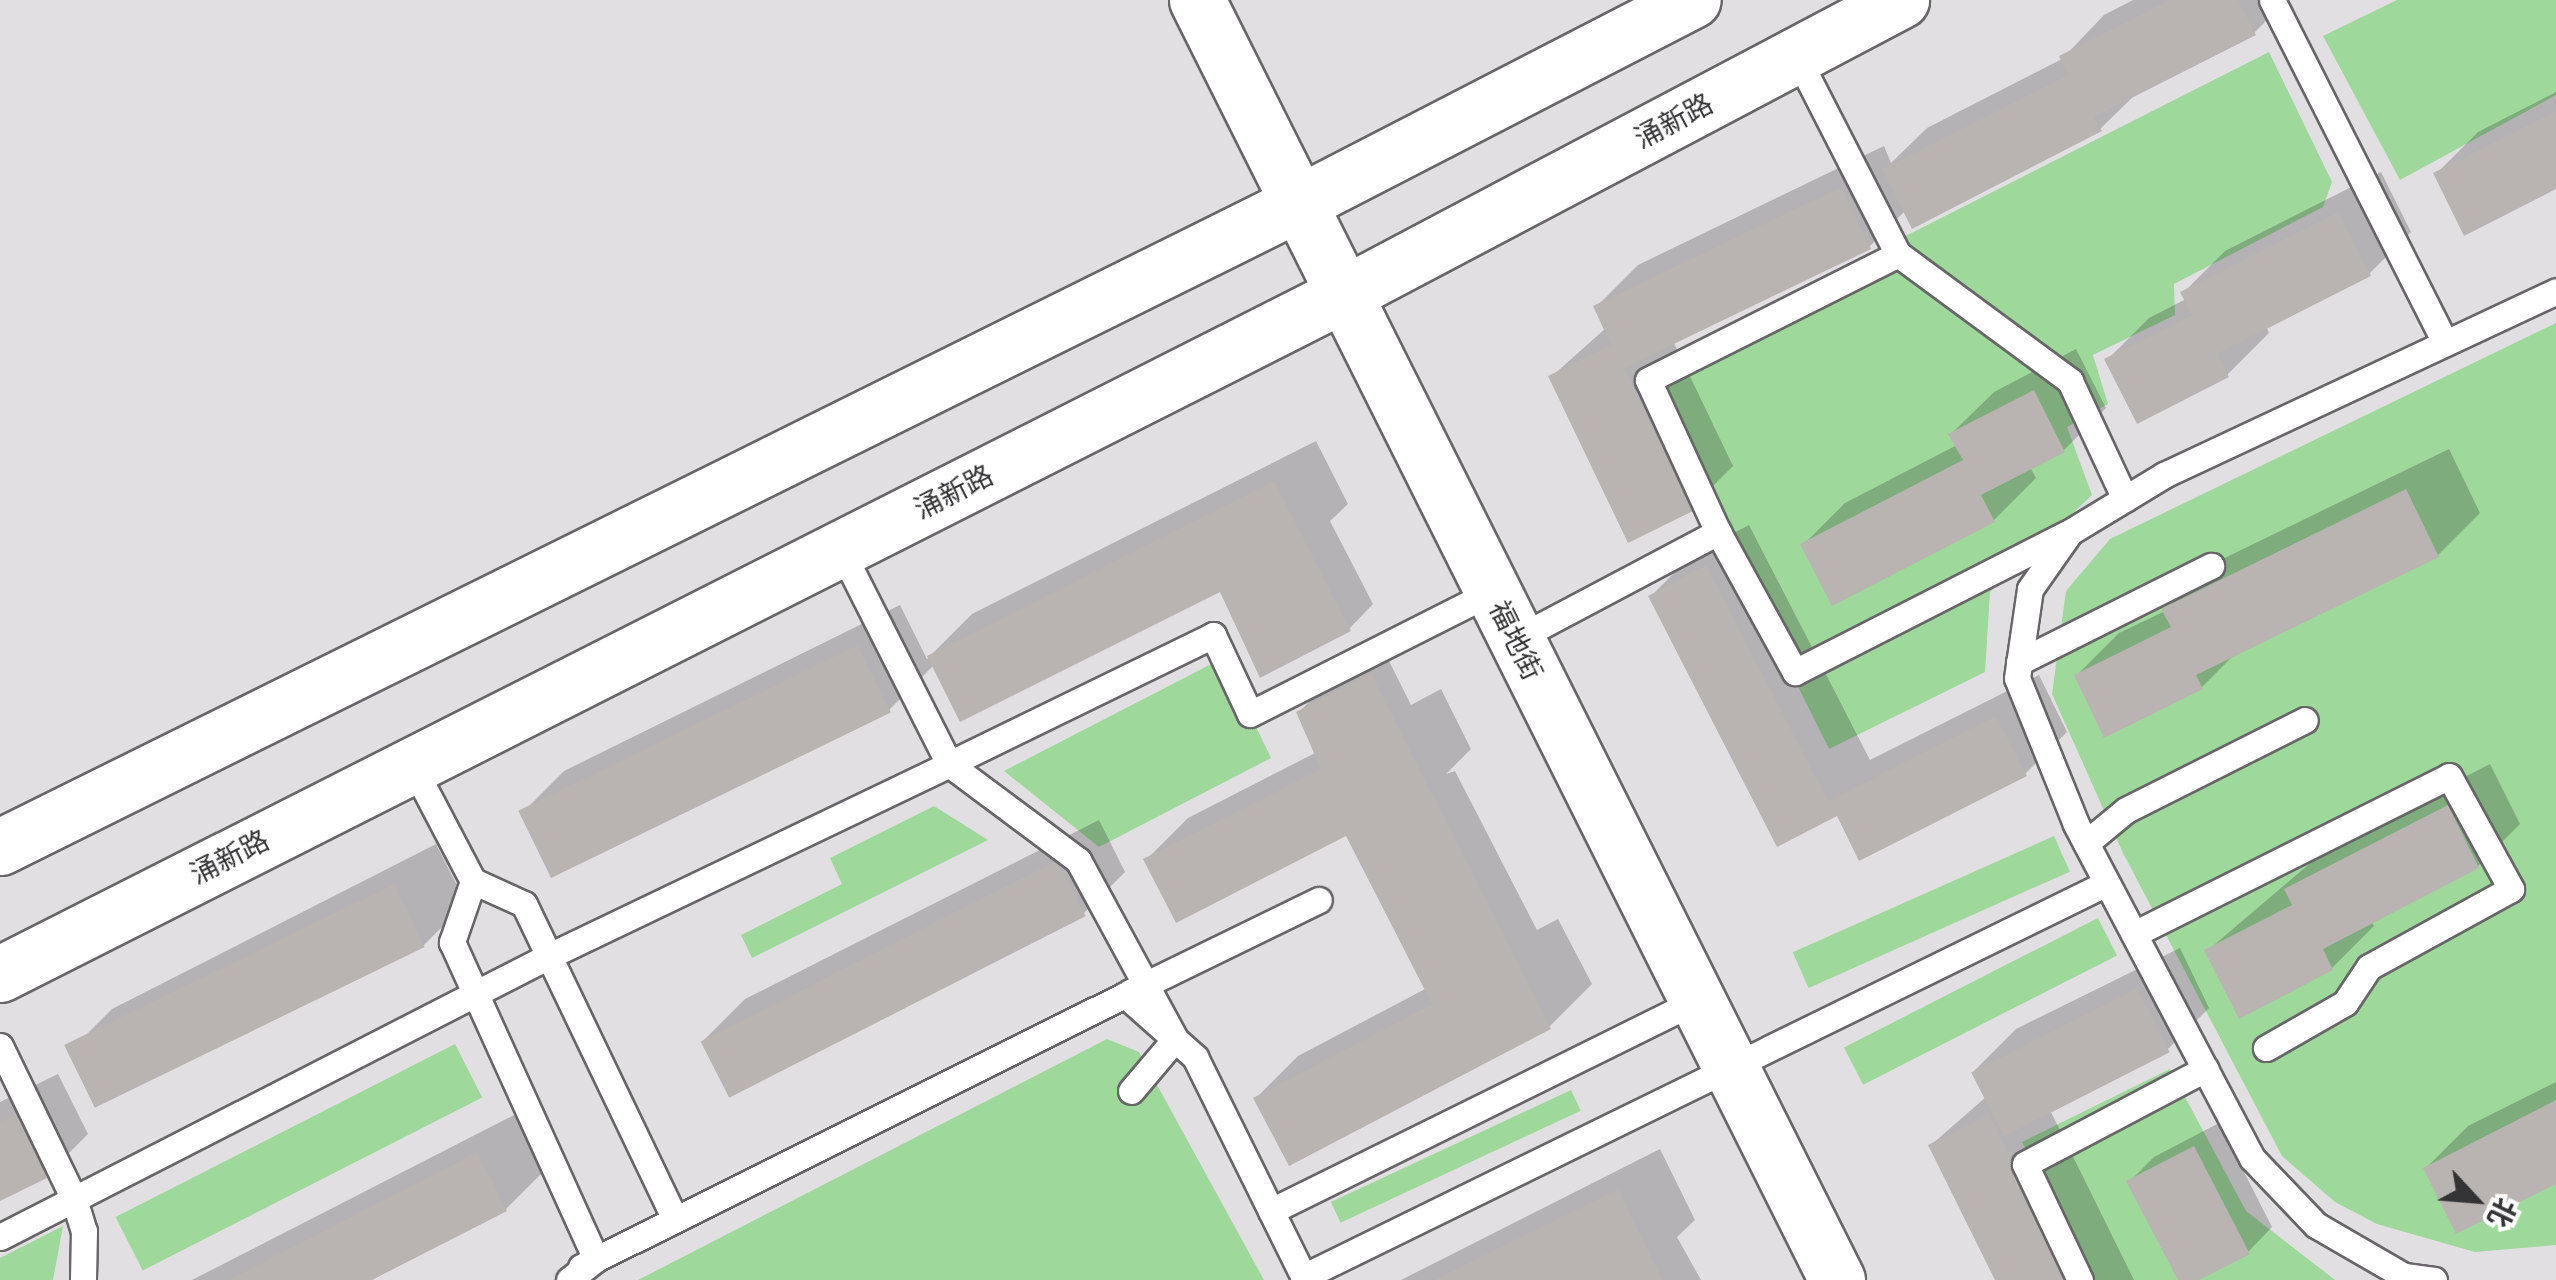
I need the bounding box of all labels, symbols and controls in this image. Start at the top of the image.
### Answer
street label: 涌新路 [1628,85,1718,155]
street label: 涌新路 [908,457,998,525]
street label: 福地街 [1483,595,1551,685]
street label: 涌新路 [184,822,274,890]
north arrow [2426,1150,2526,1250]
text: 北 [2480,1192,2526,1234]

